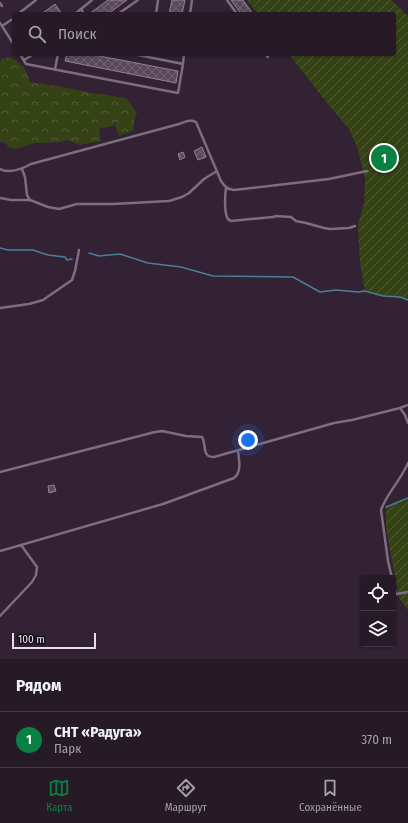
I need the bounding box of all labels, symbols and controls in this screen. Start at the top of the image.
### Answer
search box [12,12,396,56]
icon: search [26,23,48,45]
text: Поиск [58,25,96,43]
pin: 1 [371,143,397,173]
your location [238,430,258,450]
map controls [360,575,396,647]
button: locate [360,575,396,611]
button: layers [360,611,396,647]
scale bar [12,631,96,650]
text: 100 m [18,633,45,646]
text: Рядом [16,675,61,696]
text: СНТ «Радуга» [54,723,141,741]
text: 1 [26,732,32,747]
text: 370 m [361,732,392,747]
text: Парк [54,741,81,756]
tab: Карта [46,777,72,814]
tab: Маршрут [165,777,207,814]
tab: Сохранённые [299,777,362,814]

